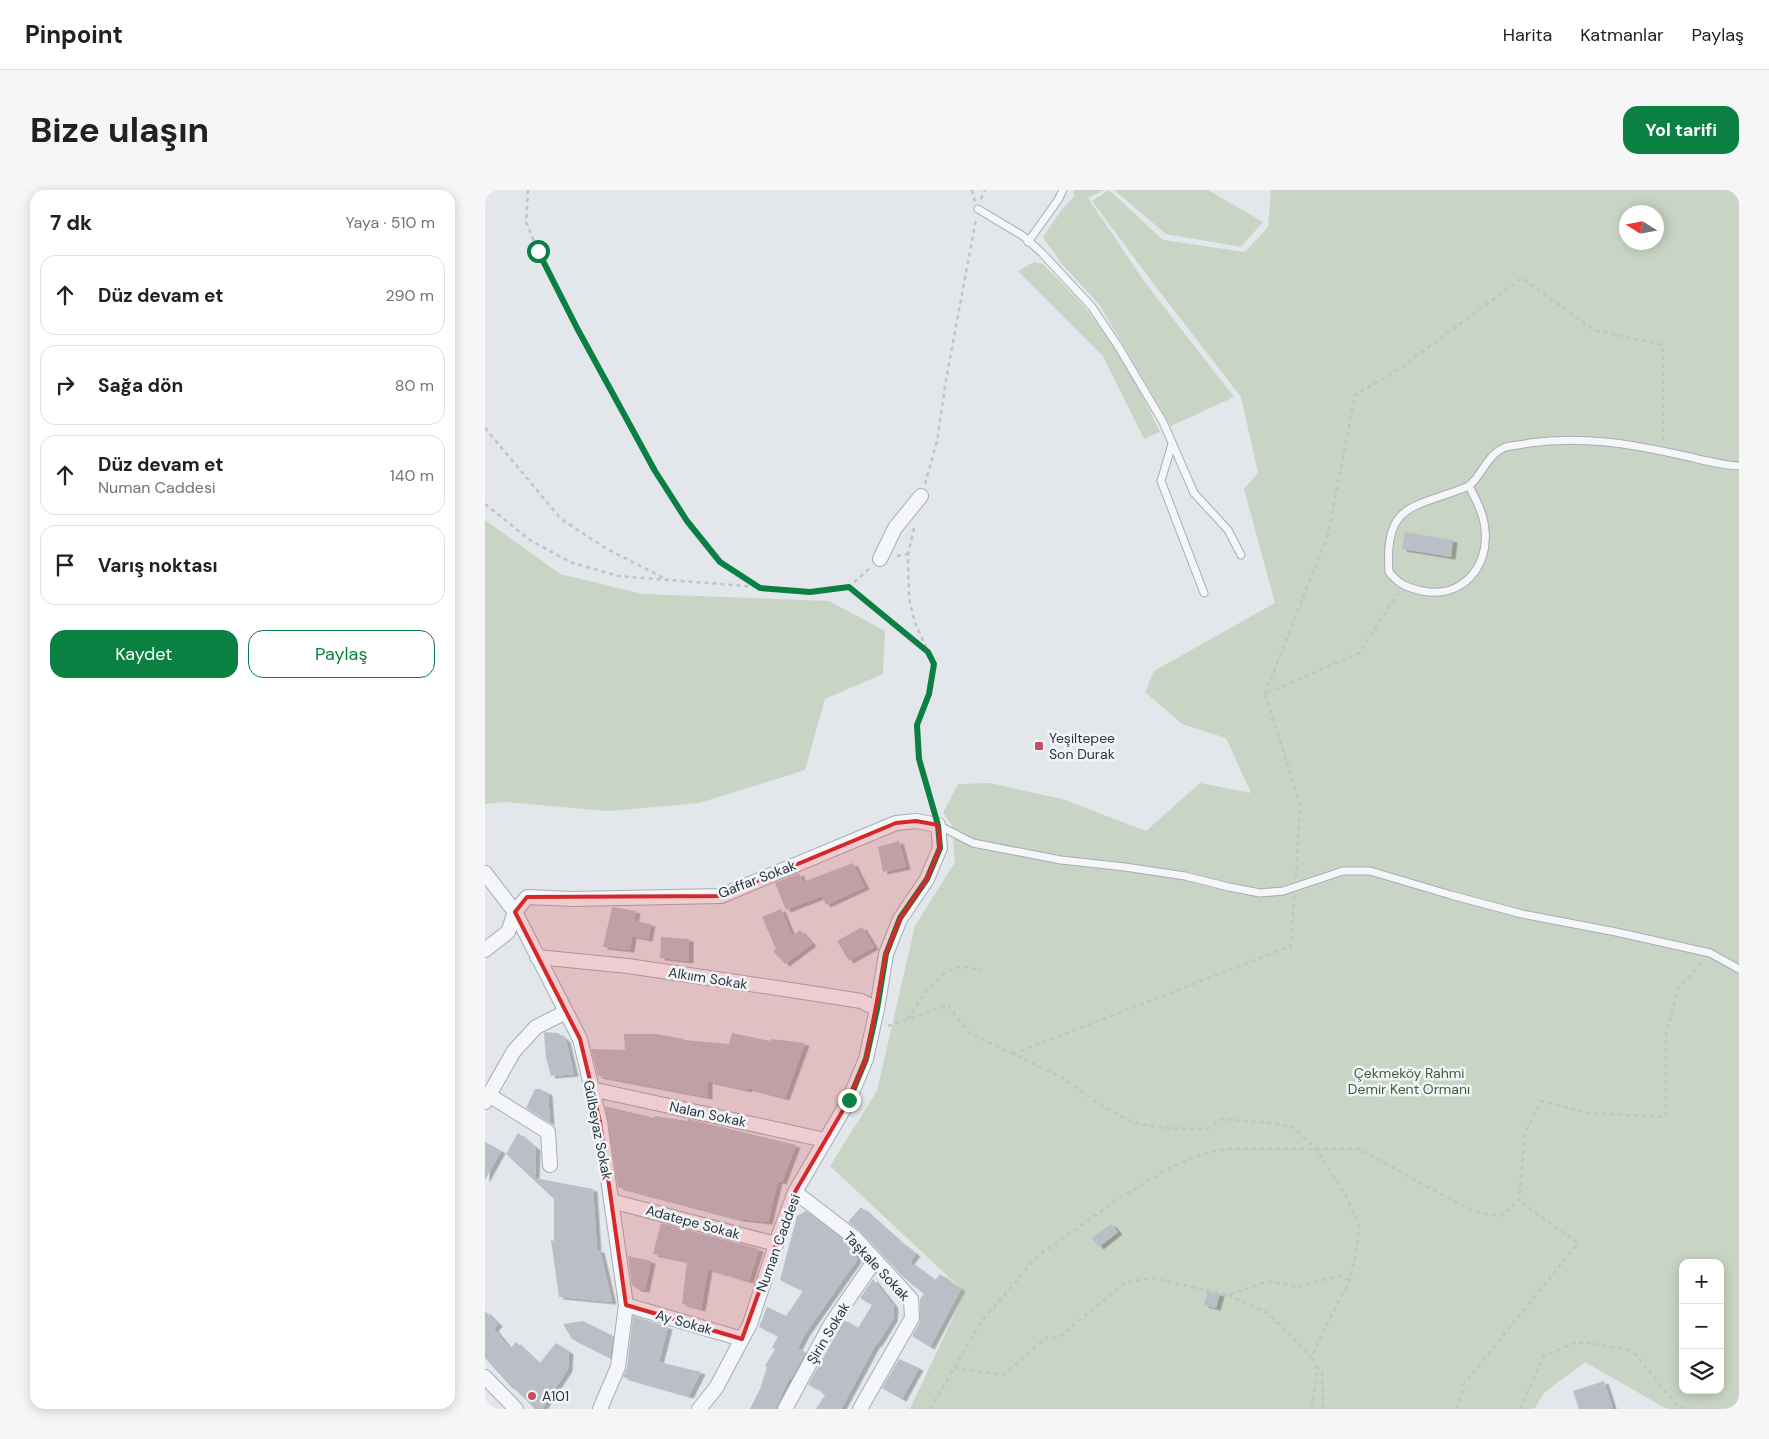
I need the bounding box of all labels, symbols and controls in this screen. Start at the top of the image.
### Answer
text: Pinpoint [25,19,123,50]
text: Harita [1503,23,1552,47]
text: Katmanlar [1580,23,1664,47]
text: Paylaş [1692,23,1744,47]
button: Yol tarifi [1623,106,1739,154]
text: Bize ulaşın [30,107,209,153]
north arrow [1619,205,1664,250]
text: 7 dk [50,209,92,237]
text: Yaya · 510 m [345,212,435,233]
route start [527,240,550,263]
icon: ahead [51,281,79,309]
text: Düz devam et [98,283,224,308]
text: 290 m [385,285,434,306]
icon: right [51,371,79,399]
text: Sağa dön [98,373,183,398]
text: 80 m [395,375,434,396]
text: Düz devam et [98,452,224,477]
icon: ahead [51,461,79,489]
text: 140 m [390,465,434,486]
text: Numan Caddesi [98,477,216,498]
icon: arrive [51,551,79,579]
text: Varış noktası [98,553,218,578]
button: Kaydet [50,630,238,678]
button: Paylaş [248,630,435,678]
place label: Yeşiltepee Son Durak [1049,729,1115,763]
marker: Yeşiltepee Son Durak [1033,740,1045,752]
street label: Gaffar Sokak [715,856,799,902]
street label: Alkıım Sokak [667,963,749,993]
park label: Çekmeköy Rahmi Demir Kent Ormanı [1348,1064,1470,1098]
street label: Gülbeyaz Sokak [579,1079,617,1181]
route end [838,1089,861,1112]
street label: Nalan Sokak [668,1097,748,1131]
street label: Numan Caddesi [752,1192,804,1294]
street label: Adatepe Sokak [644,1201,742,1243]
street label: Taşkale Sokak [840,1227,914,1305]
map controls [1679,1259,1724,1394]
button: + [1679,1259,1724,1304]
street label: Şirin Sokak [802,1299,854,1367]
button: − [1679,1304,1724,1349]
street label: Ay Sokak [654,1305,714,1339]
button: layers [1679,1349,1724,1394]
place label: A101 [542,1387,569,1405]
marker: A101 [526,1390,538,1402]

